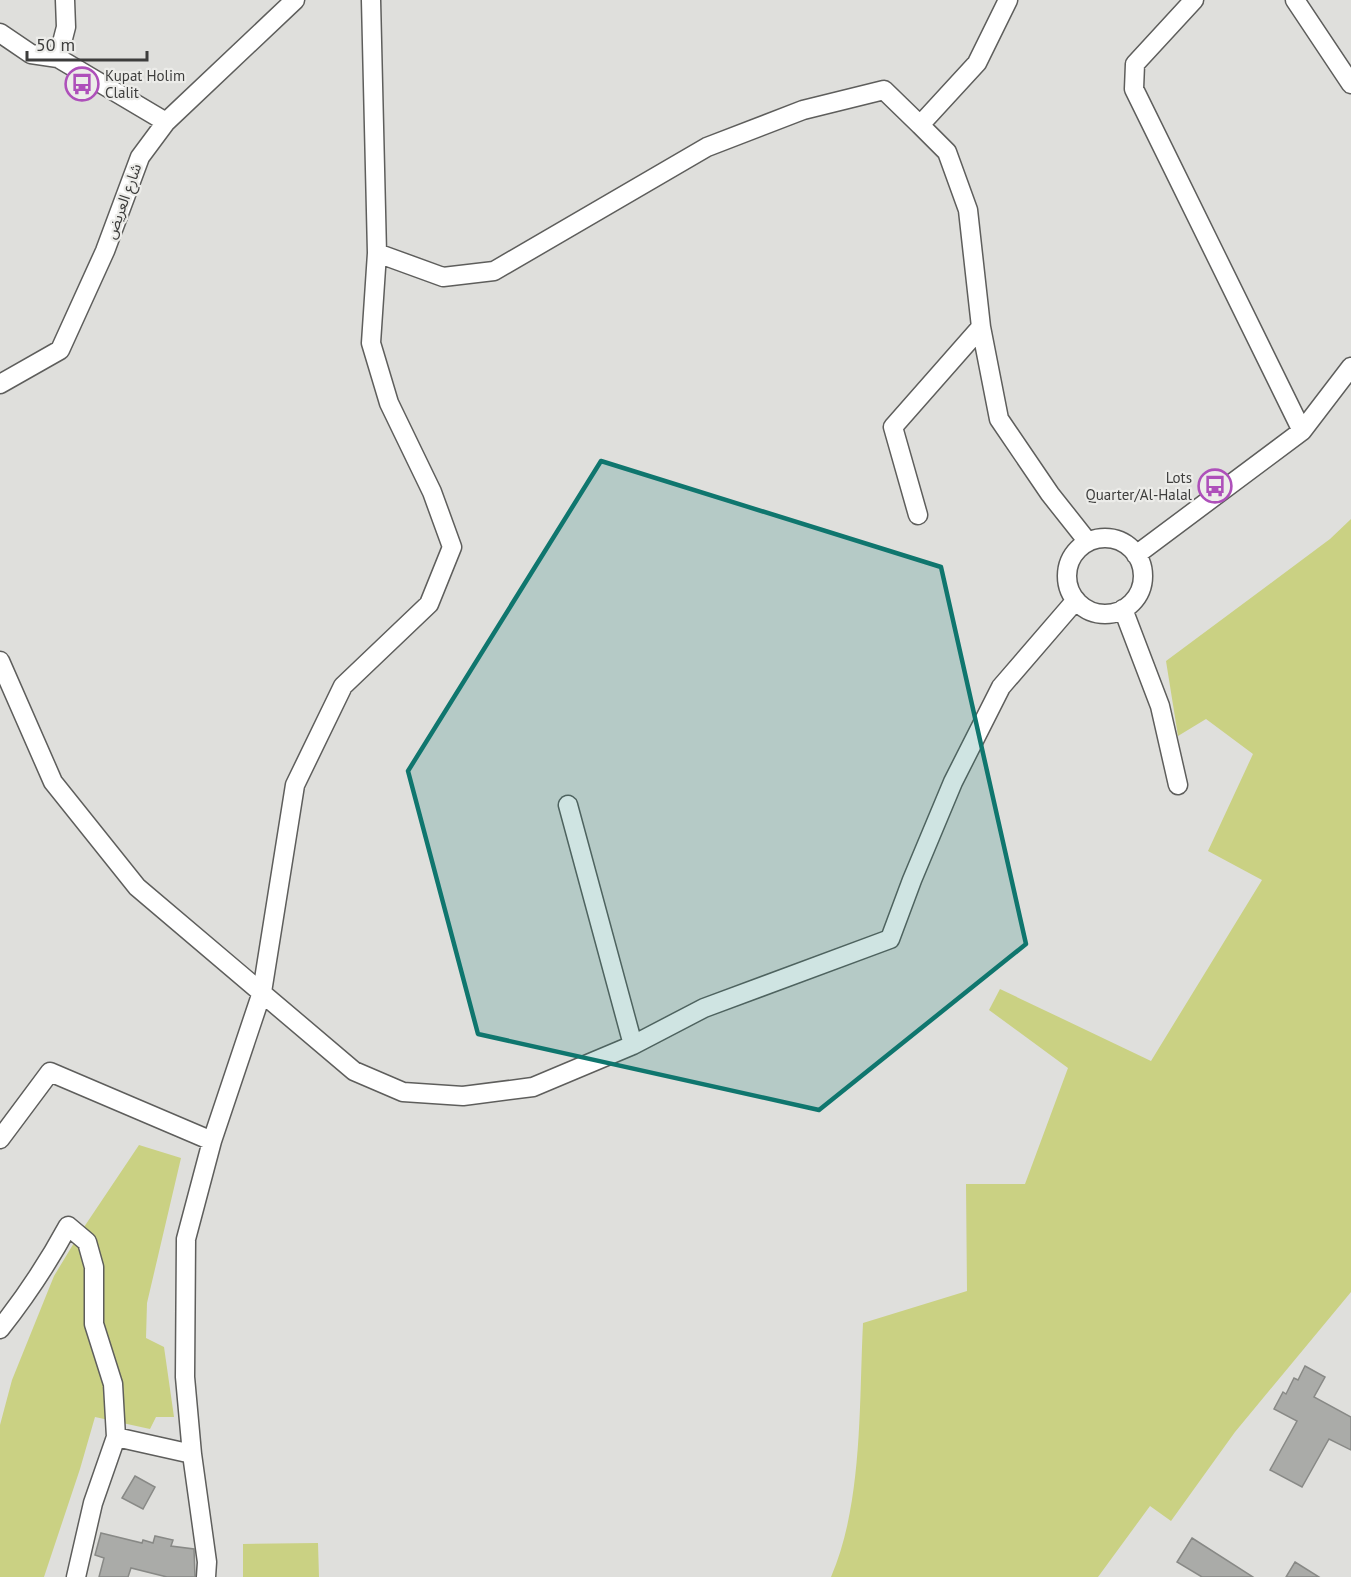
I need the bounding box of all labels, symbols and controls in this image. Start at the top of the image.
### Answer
scale bar [27,24,147,62]
text: 50 m [36,33,75,56]
bus stop icon: Kupat Holim Clalit [64,66,100,102]
place label: Kupat Holim Clalit [105,66,185,102]
street label: شارع العريض [101,161,148,242]
place label: Lots Quarter/Al-Halal [1085,468,1193,504]
bus stop icon: Lots Quarter/Al-Halal [1197,468,1233,504]

